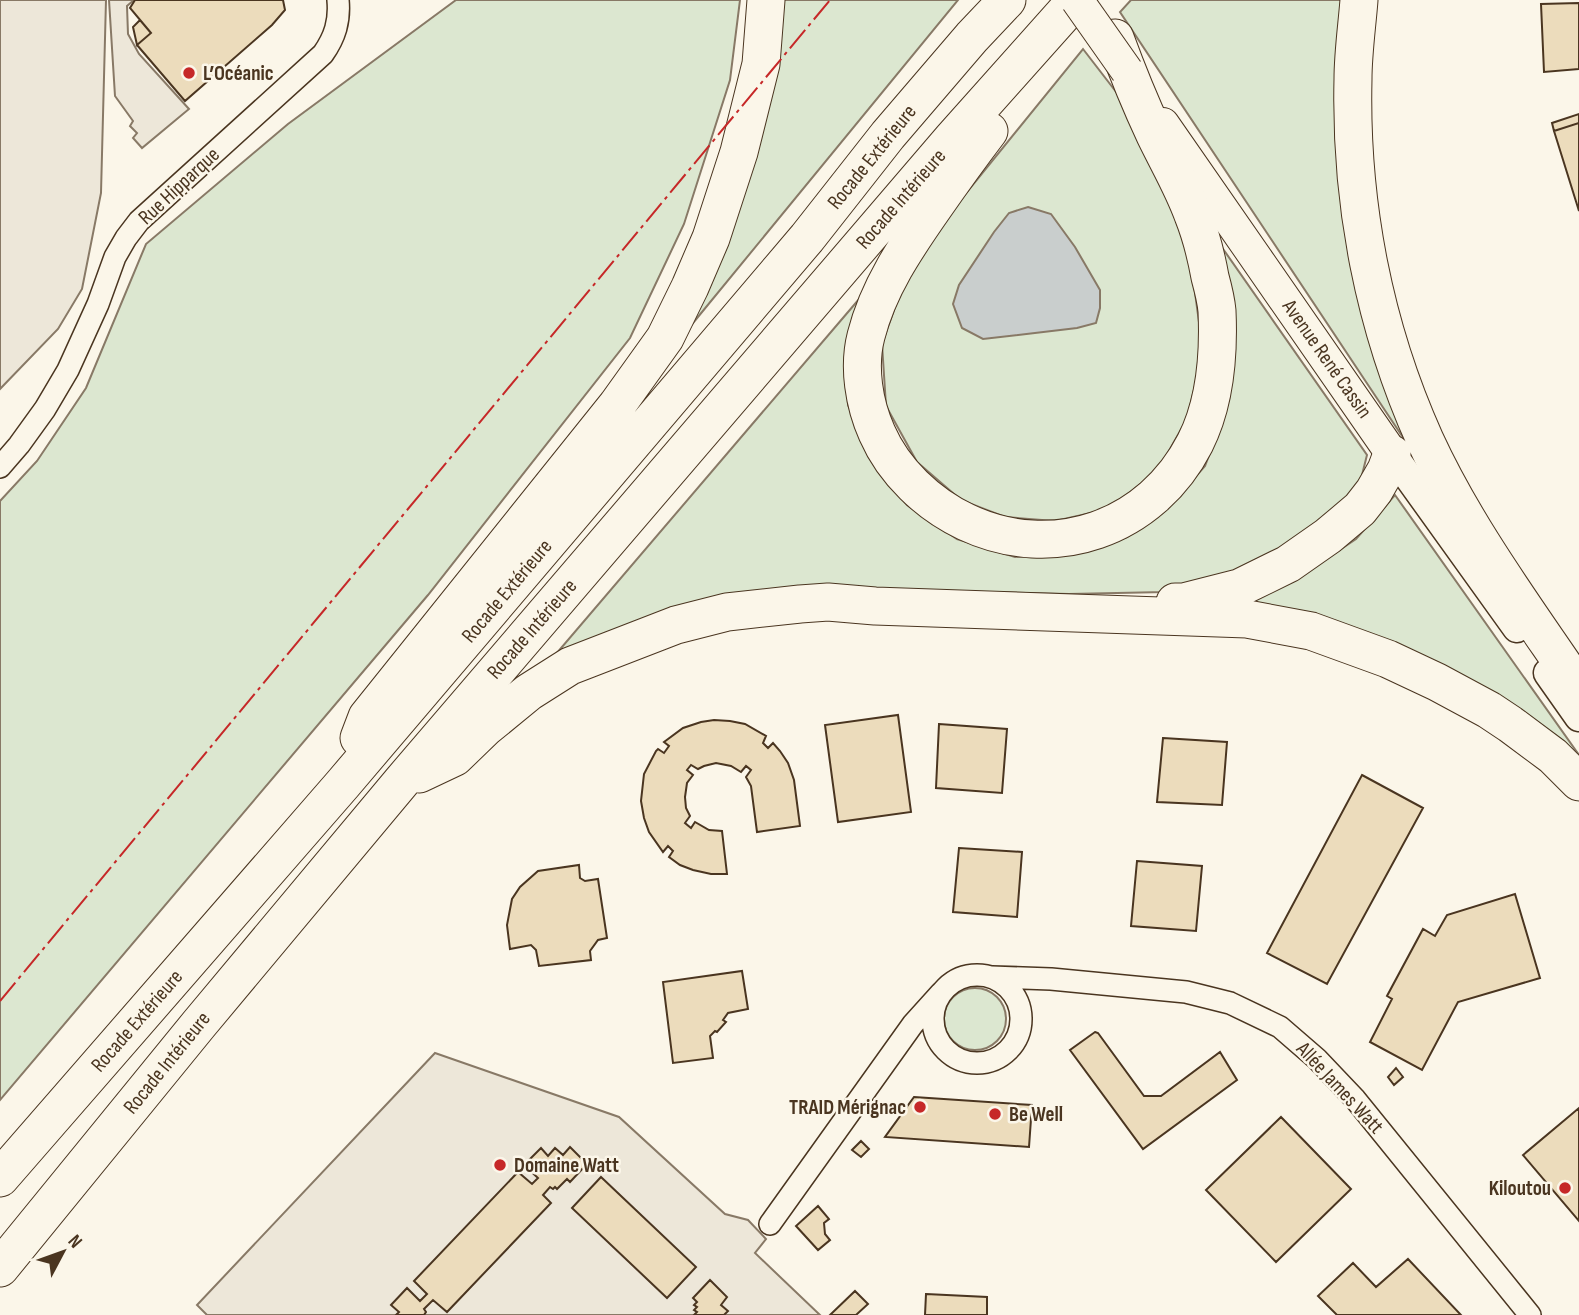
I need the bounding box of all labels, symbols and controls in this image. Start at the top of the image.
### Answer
place label: L’Océanic [203,61,274,86]
marker: L’Océanic [181,65,197,81]
street label: Rocade Extérieure [822,100,922,214]
street label: Rue Hipparque [133,142,225,230]
street label: Rocade Intérieure [851,144,951,254]
street label: Avenue René Cassin [1276,294,1377,423]
street label: Rocade Extérieure [457,534,557,648]
street label: Rocade Intérieure [482,574,582,684]
street label: Rocade Extérieure [86,965,188,1077]
street label: Rocade Intérieure [118,1007,216,1119]
street label: Allée James Watt [1290,1036,1389,1139]
place label: TRAID Mérignac [789,1095,906,1120]
marker: TRAID Mérignac [912,1099,928,1115]
place label: Be Well [1009,1102,1063,1127]
marker: Be Well [987,1106,1003,1122]
place label: Domaine Watt [514,1153,619,1178]
marker: Domaine Watt [492,1157,508,1173]
place label: Kiloutou [1489,1176,1551,1201]
marker: Kiloutou [1557,1180,1573,1196]
north arrow [28,1217,98,1287]
text: N [63,1230,87,1253]

